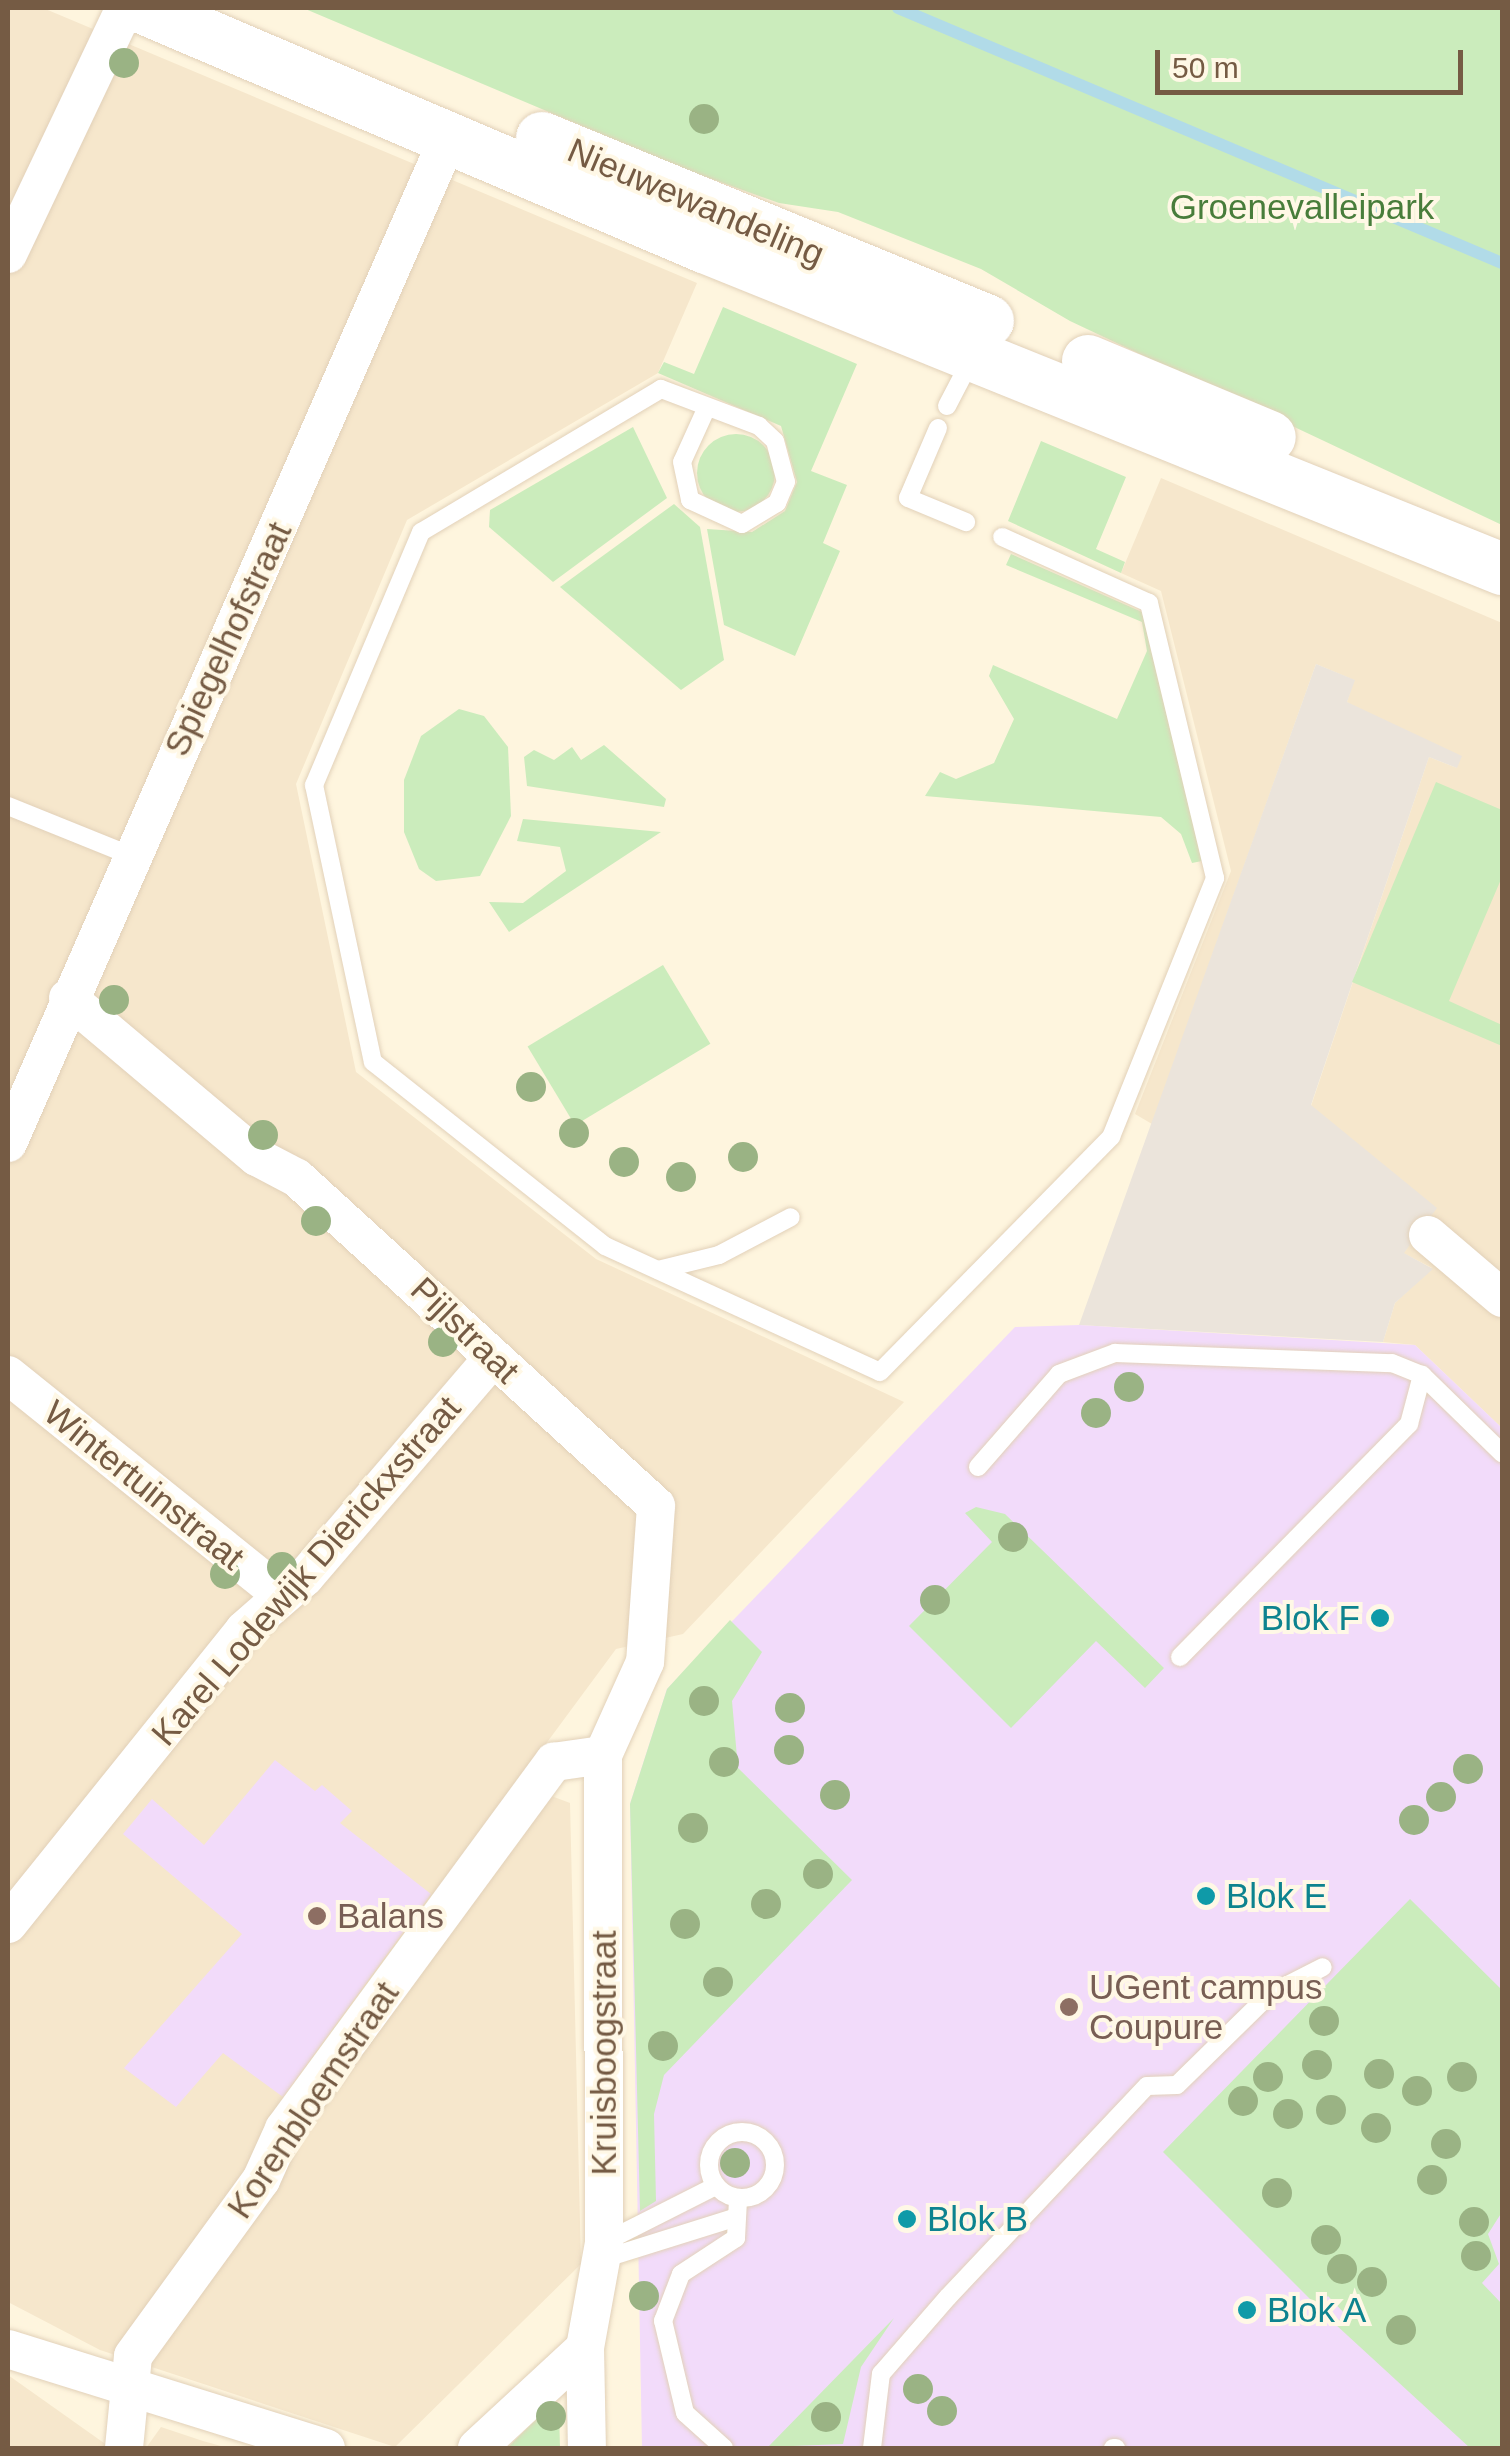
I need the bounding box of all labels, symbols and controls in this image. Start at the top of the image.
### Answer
scale bar [1160,30,1468,92]
text: 50 m [1172,51,1239,84]
street label: Nieuwewandeling [562,129,830,275]
park label: Groenevalleipark [1170,186,1434,228]
street label: Spiegelhofstraat [156,516,300,762]
street label: Pijlstraat [402,1268,528,1392]
street label: Karel Lodewijk Dierickxstraat [143,1388,469,1754]
street label: Wintertuinstraat [36,1392,252,1578]
place label: Blok F [1261,1597,1360,1639]
marker: Blok F [1369,1607,1391,1629]
place label: Blok E [1226,1875,1327,1917]
marker: Blok E [1195,1885,1217,1907]
place label: Balans [337,1895,444,1937]
marker: Balans [306,1905,328,1927]
street label: Kruisboogstraat [583,1930,625,2176]
place label: UGent campus Coupure [1089,1966,1322,2048]
street label: Korenbloemstraat [218,1974,408,2226]
marker: UGent campus Coupure [1058,1996,1080,2018]
place label: Blok B [927,2198,1028,2240]
marker: Blok B [896,2208,918,2230]
place label: Blok A [1267,2289,1368,2331]
marker: Blok A [1236,2299,1258,2321]

